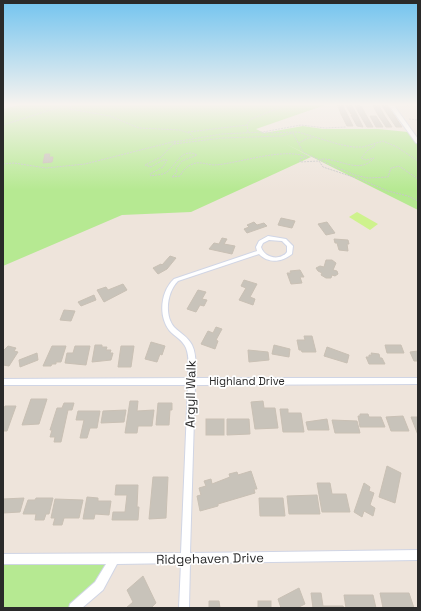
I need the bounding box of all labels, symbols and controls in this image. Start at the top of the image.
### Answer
street label: Argyll Walk [181,360,200,428]
street label: Highland Drive [209,374,285,388]
street label: Ridgehaven Drive [156,549,264,568]

